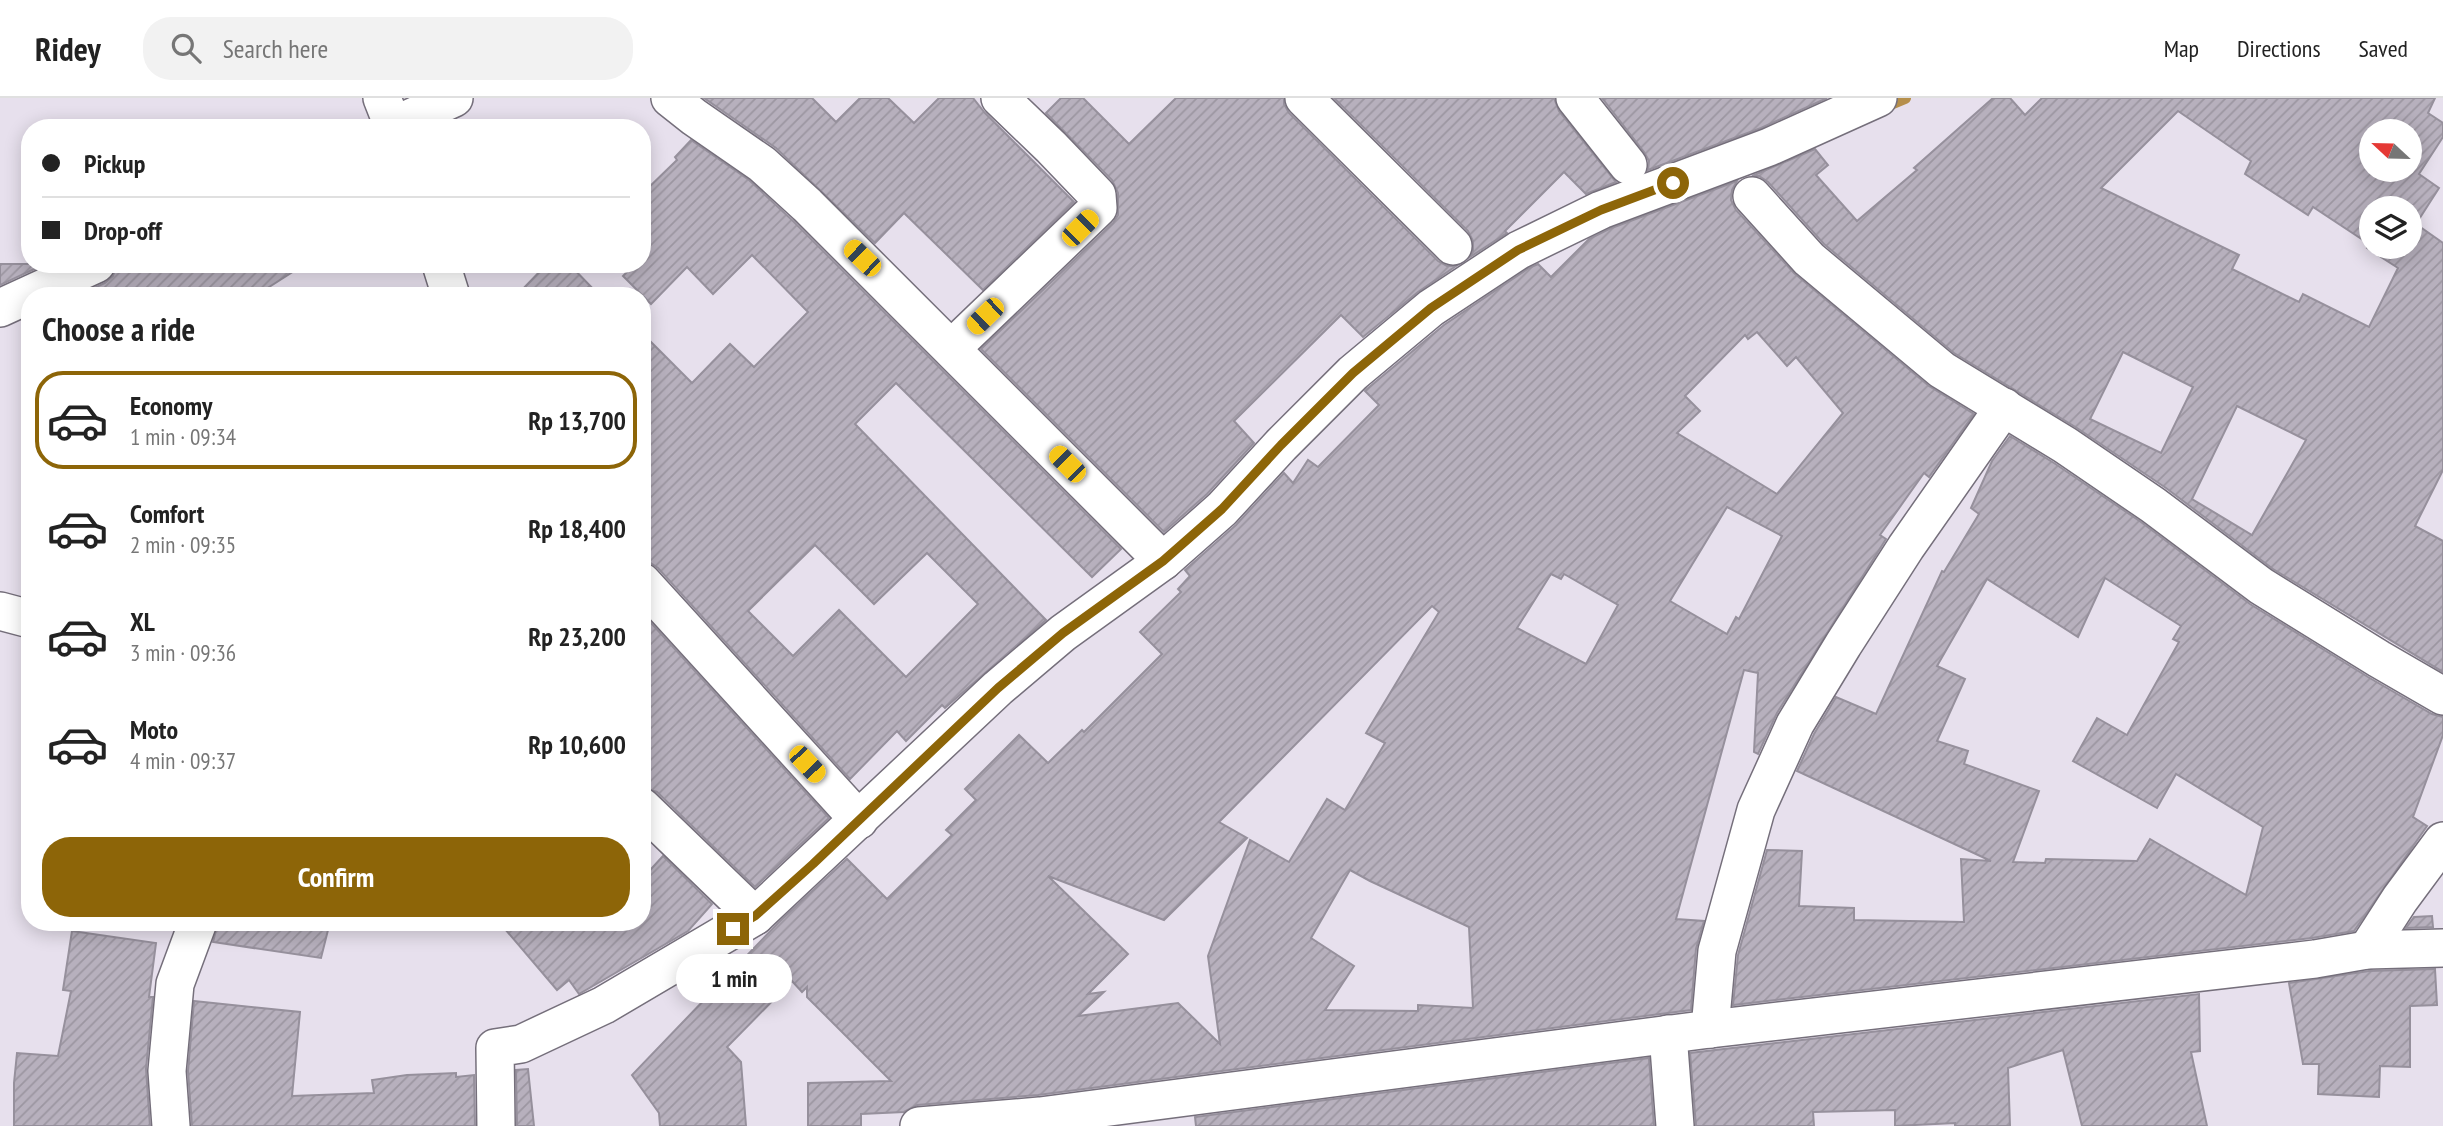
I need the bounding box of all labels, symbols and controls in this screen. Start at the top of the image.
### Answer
search box [143,17,633,80]
text: Ridey [35,27,101,70]
icon: search [167,29,205,67]
text: Search here [223,32,328,65]
text: Map [2164,33,2199,64]
text: Directions [2237,33,2321,64]
text: Saved [2359,33,2408,64]
north arrow [2359,119,2422,182]
map controls [2359,119,2422,259]
text: Pickup [84,147,145,180]
route start [1657,167,1689,199]
button: layers [2359,196,2422,259]
car [1058,206,1103,250]
text: Drop-off [84,214,162,247]
car [840,236,885,280]
car [963,294,1008,338]
text: Choose a ride [42,308,195,350]
icon: car [46,389,109,452]
text: Economy [130,389,212,422]
text: Rp 13,700 [528,404,626,437]
text: 1 min · 09:34 [130,422,236,451]
car [1045,442,1090,486]
icon: car [46,497,109,560]
text: Comfort [130,497,204,530]
text: Rp 18,400 [528,512,626,545]
text: 2 min · 09:35 [130,530,236,559]
icon: car [46,605,109,668]
text: XL [130,605,155,638]
text: Rp 23,200 [528,620,626,653]
text: 3 min · 09:36 [130,638,236,667]
icon: car [46,713,109,776]
text: Moto [130,713,178,746]
text: Rp 10,600 [528,728,626,761]
car [785,741,830,787]
text: 4 min · 09:37 [130,746,236,775]
button: Confirm [42,837,630,917]
route end [717,913,749,945]
callout: 1 min [675,954,791,1002]
text: 1 min [711,964,757,993]

